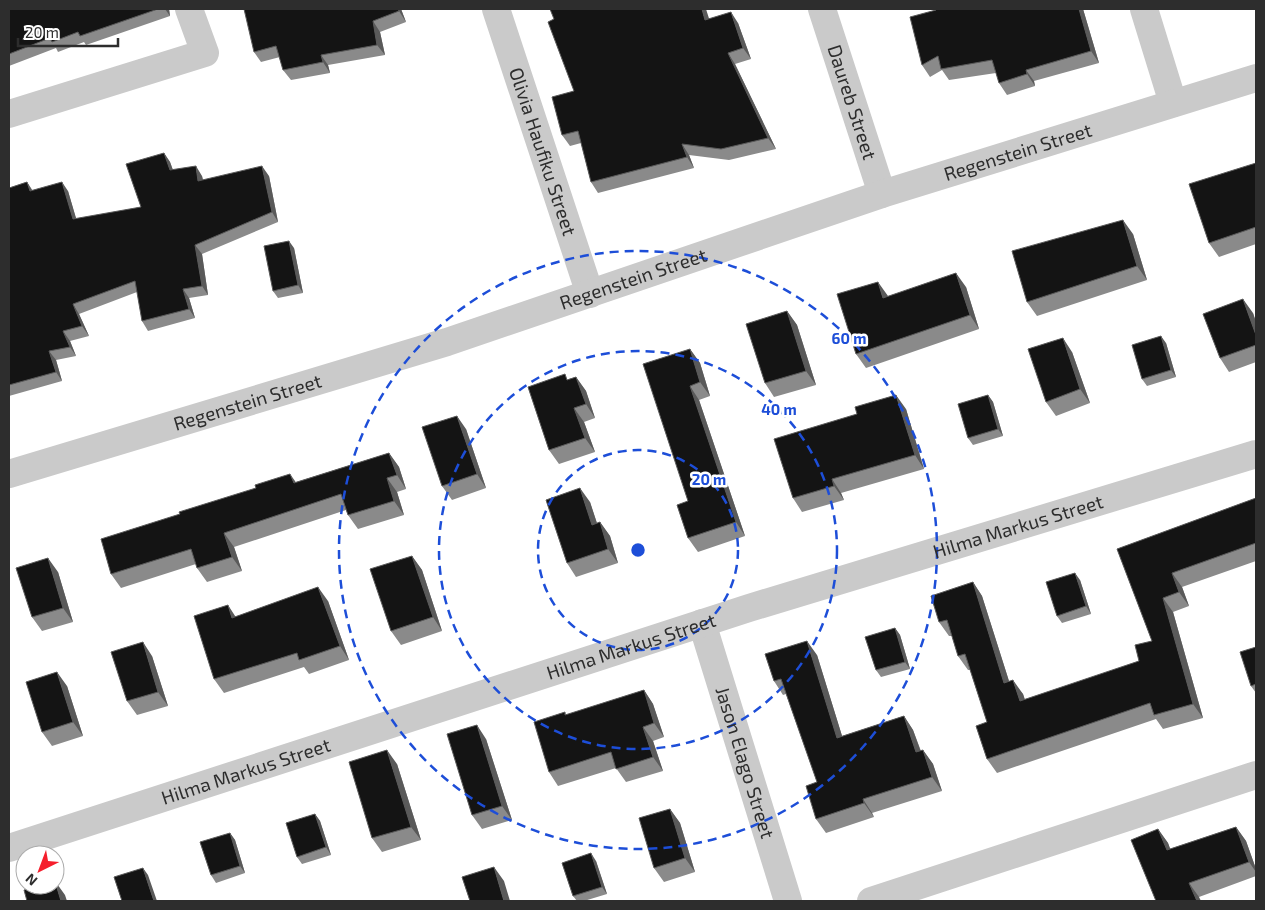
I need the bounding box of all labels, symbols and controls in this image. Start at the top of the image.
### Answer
scale bar [18,15,118,47]
text: 20 m [25,23,59,41]
street label: Daureb Street [823,42,882,162]
street label: Olivia Haufiku Street [505,64,582,238]
street label: Regenstein Street [941,118,1094,185]
street label: Regenstein Street [556,243,709,314]
text: 60 m [832,329,866,347]
street label: Regenstein Street [170,369,324,435]
text: 40 m [761,400,797,418]
text: 20 m [692,470,726,488]
street label: Hilma Markus Street [930,489,1106,562]
centre of rings [629,541,647,559]
street label: Hilma Markus Street [543,608,718,684]
street label: Jason Elago Street [711,684,780,841]
street label: Hilma Markus Street [158,733,333,809]
north arrow [15,845,65,895]
text: N [22,870,40,890]

